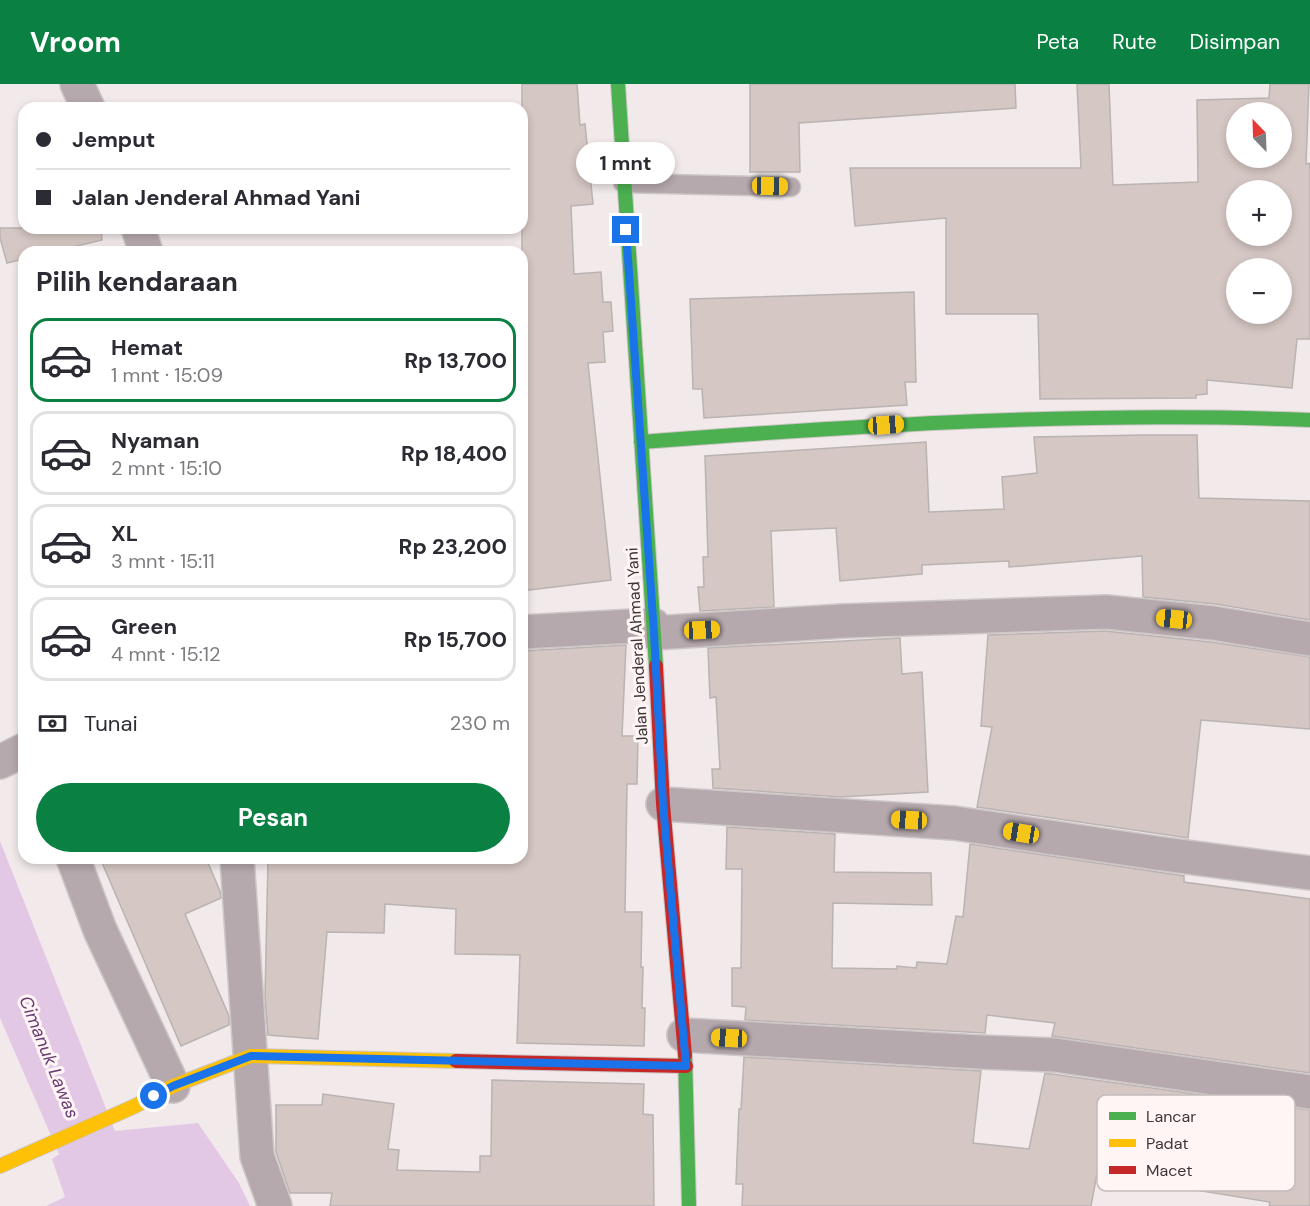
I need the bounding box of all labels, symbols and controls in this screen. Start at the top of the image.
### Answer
text: Vroom [30,24,121,61]
text: Peta [1036,28,1079,56]
text: Rute [1112,28,1157,56]
text: Disimpan [1190,28,1280,56]
north arrow [1226,102,1292,168]
map controls [1226,102,1292,324]
text: Jemput [72,125,155,154]
callout: 1 mnt [576,143,676,185]
text: 1 mnt [600,150,651,176]
car [752,177,788,195]
button: + [1226,180,1292,246]
text: Jalan Jenderal Ahmad Yani [72,183,361,212]
route end [612,216,639,243]
button: − [1226,258,1292,324]
text: Pilih kendaraan [36,264,238,299]
icon: car [39,333,93,387]
text: Hemat [111,333,183,362]
text: Rp 13,700 [404,346,507,375]
text: 1 mnt · 15:09 [111,362,223,388]
car [867,415,905,435]
icon: car [39,426,93,480]
text: Nyaman [111,426,200,455]
text: Rp 18,400 [401,439,507,468]
text: 2 mnt · 15:10 [111,455,222,481]
icon: car [39,519,93,573]
text: XL [111,519,138,548]
text: Rp 23,200 [399,532,507,561]
street label: Jalan Jenderal Ahmad Yani [621,547,653,745]
text: 3 mnt · 15:11 [111,548,215,574]
car [1155,608,1193,630]
icon: car [39,612,93,666]
text: Green [111,612,177,641]
car [684,620,720,640]
text: Rp 15,700 [404,625,507,654]
text: 4 mnt · 15:12 [111,641,220,667]
icon: cash [36,707,69,740]
text: Tunai [84,709,138,738]
text: 230 m [450,710,510,736]
button: Pesan [36,783,510,852]
car [891,810,927,830]
car [1002,821,1040,845]
water label: Cimanuk Lawas [13,992,85,1122]
car [711,1028,747,1048]
route start [140,1082,167,1109]
legend [1097,1095,1295,1191]
text: Lancar [1146,1106,1196,1127]
text: Padat [1146,1133,1188,1154]
text: Macet [1146,1160,1192,1181]

